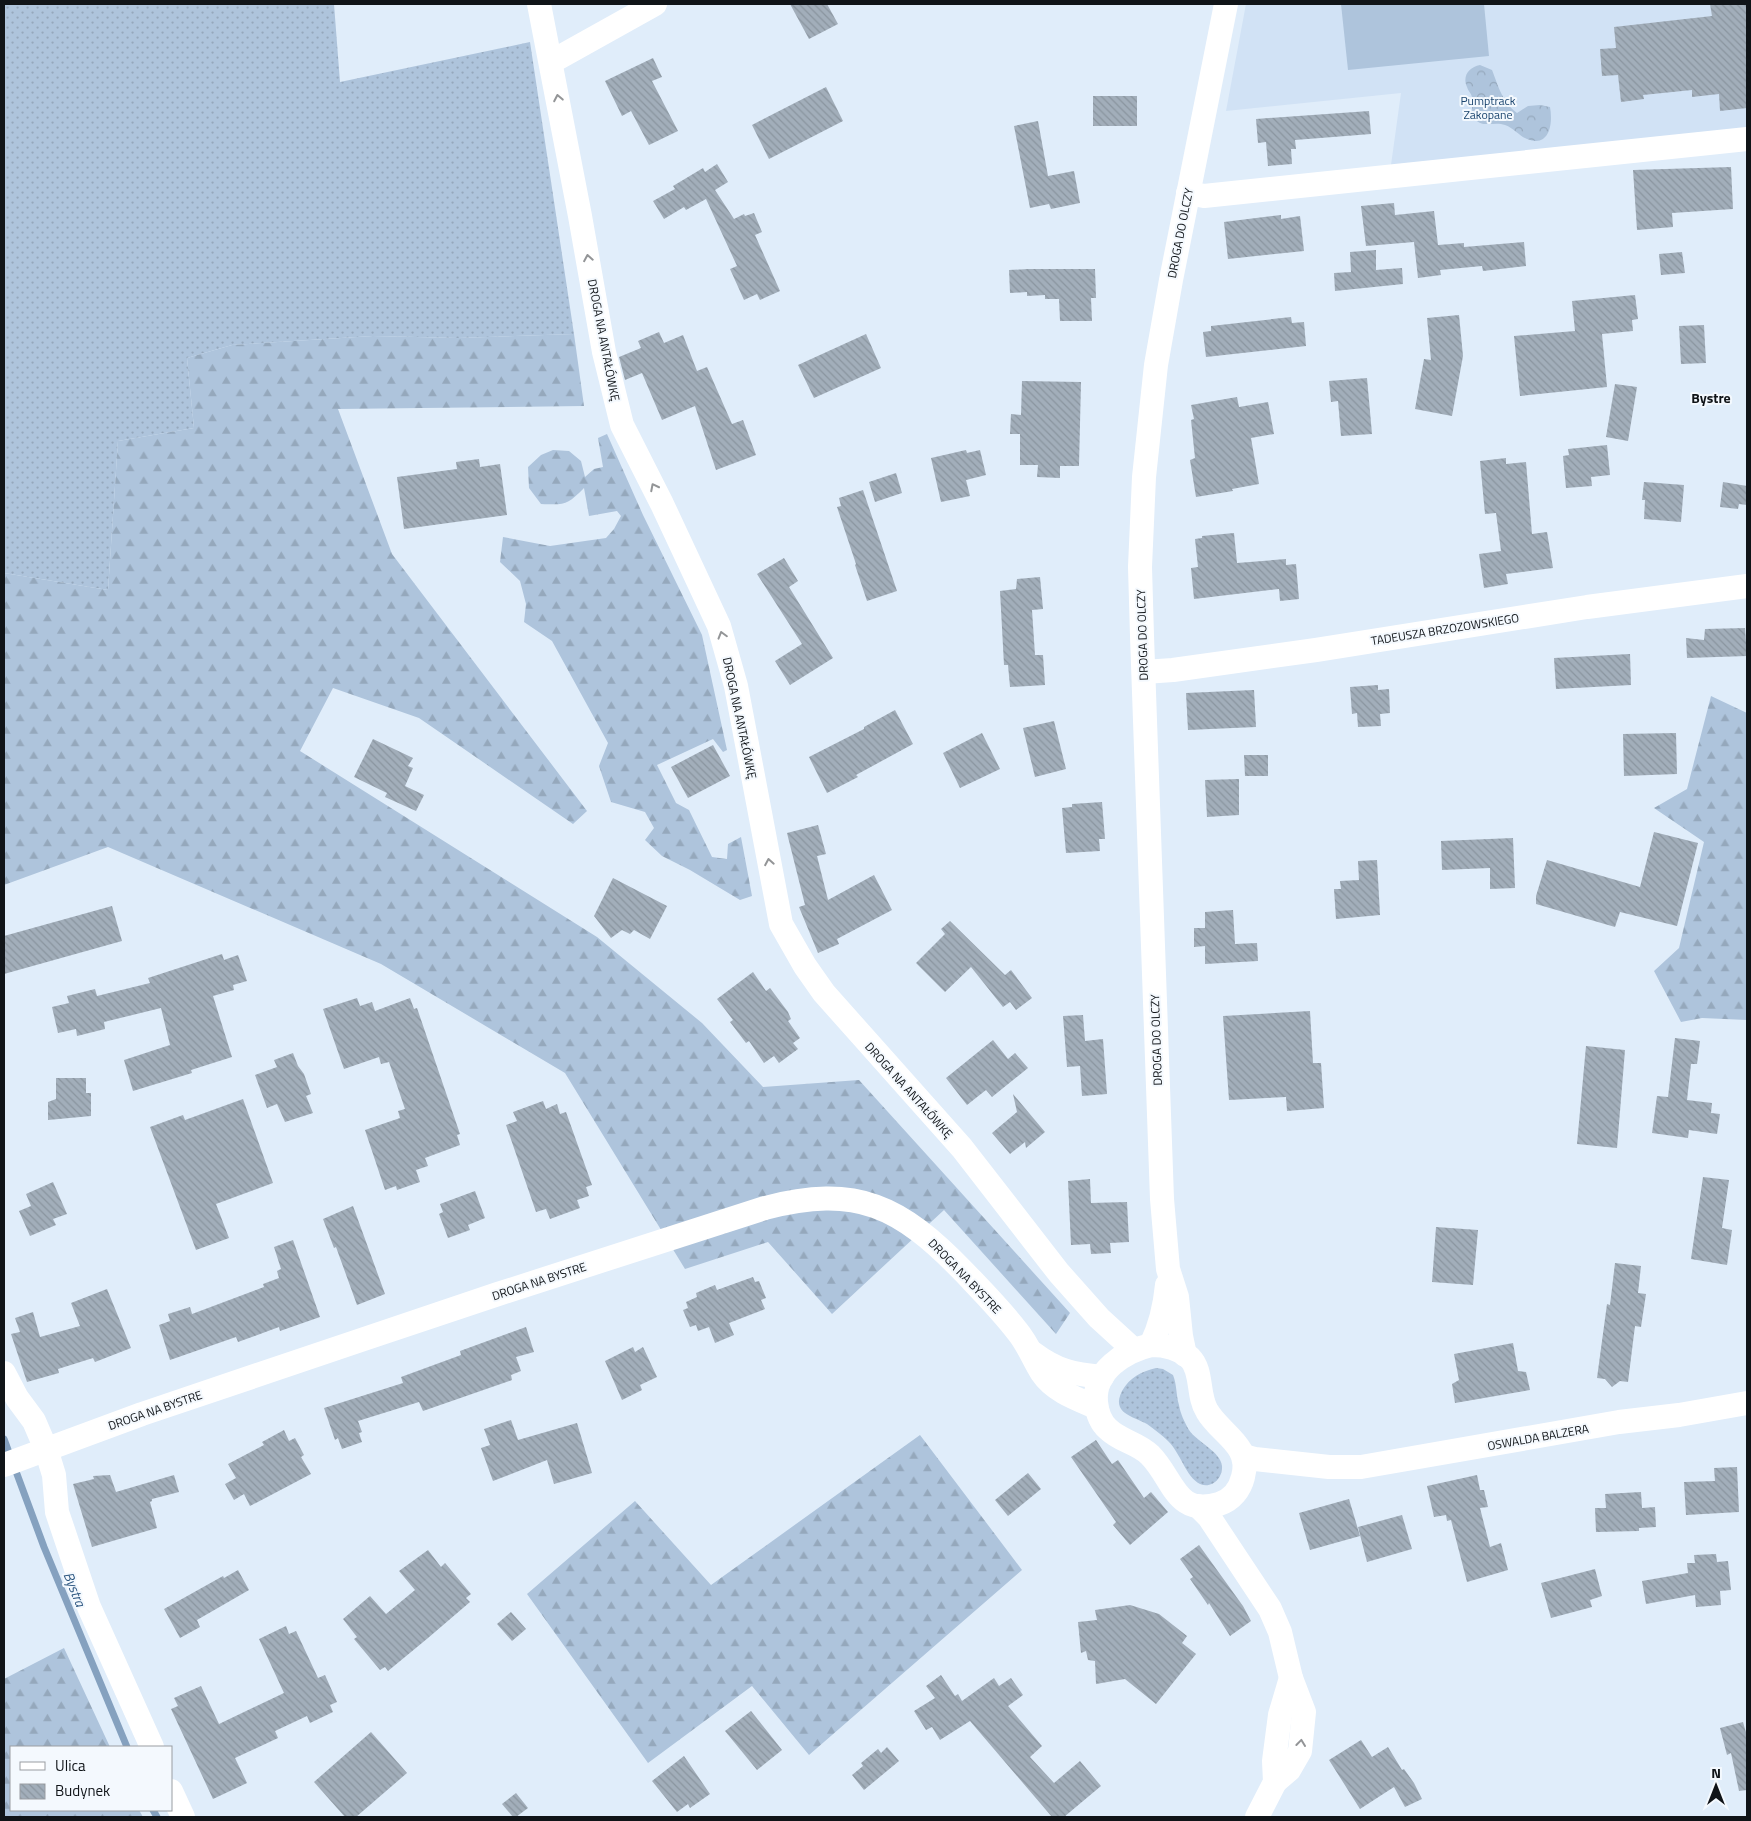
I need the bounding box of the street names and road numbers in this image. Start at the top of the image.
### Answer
street label: DROGA DO OLCZY [1162,186,1198,280]
street label: DROGA NA ANTAŁÓWKĘ [583,277,625,403]
street label: DROGA DO OLCZY [1131,588,1153,681]
street label: TADEUSZA BRZOZOWSKIEGO [1370,608,1521,650]
street label: DROGA NA ANTAŁÓWKĘ [718,655,762,781]
street label: DROGA DO OLCZY [1145,993,1167,1086]
street label: DROGA NA ANTAŁÓWKĘ [861,1038,958,1143]
street label: DROGA NA BYSTRE [924,1234,1006,1318]
street label: DROGA NA BYSTRE [489,1257,589,1305]
street label: DROGA NA BYSTRE [105,1385,205,1435]
street label: OSWALDA BALZERA [1486,1419,1590,1455]

